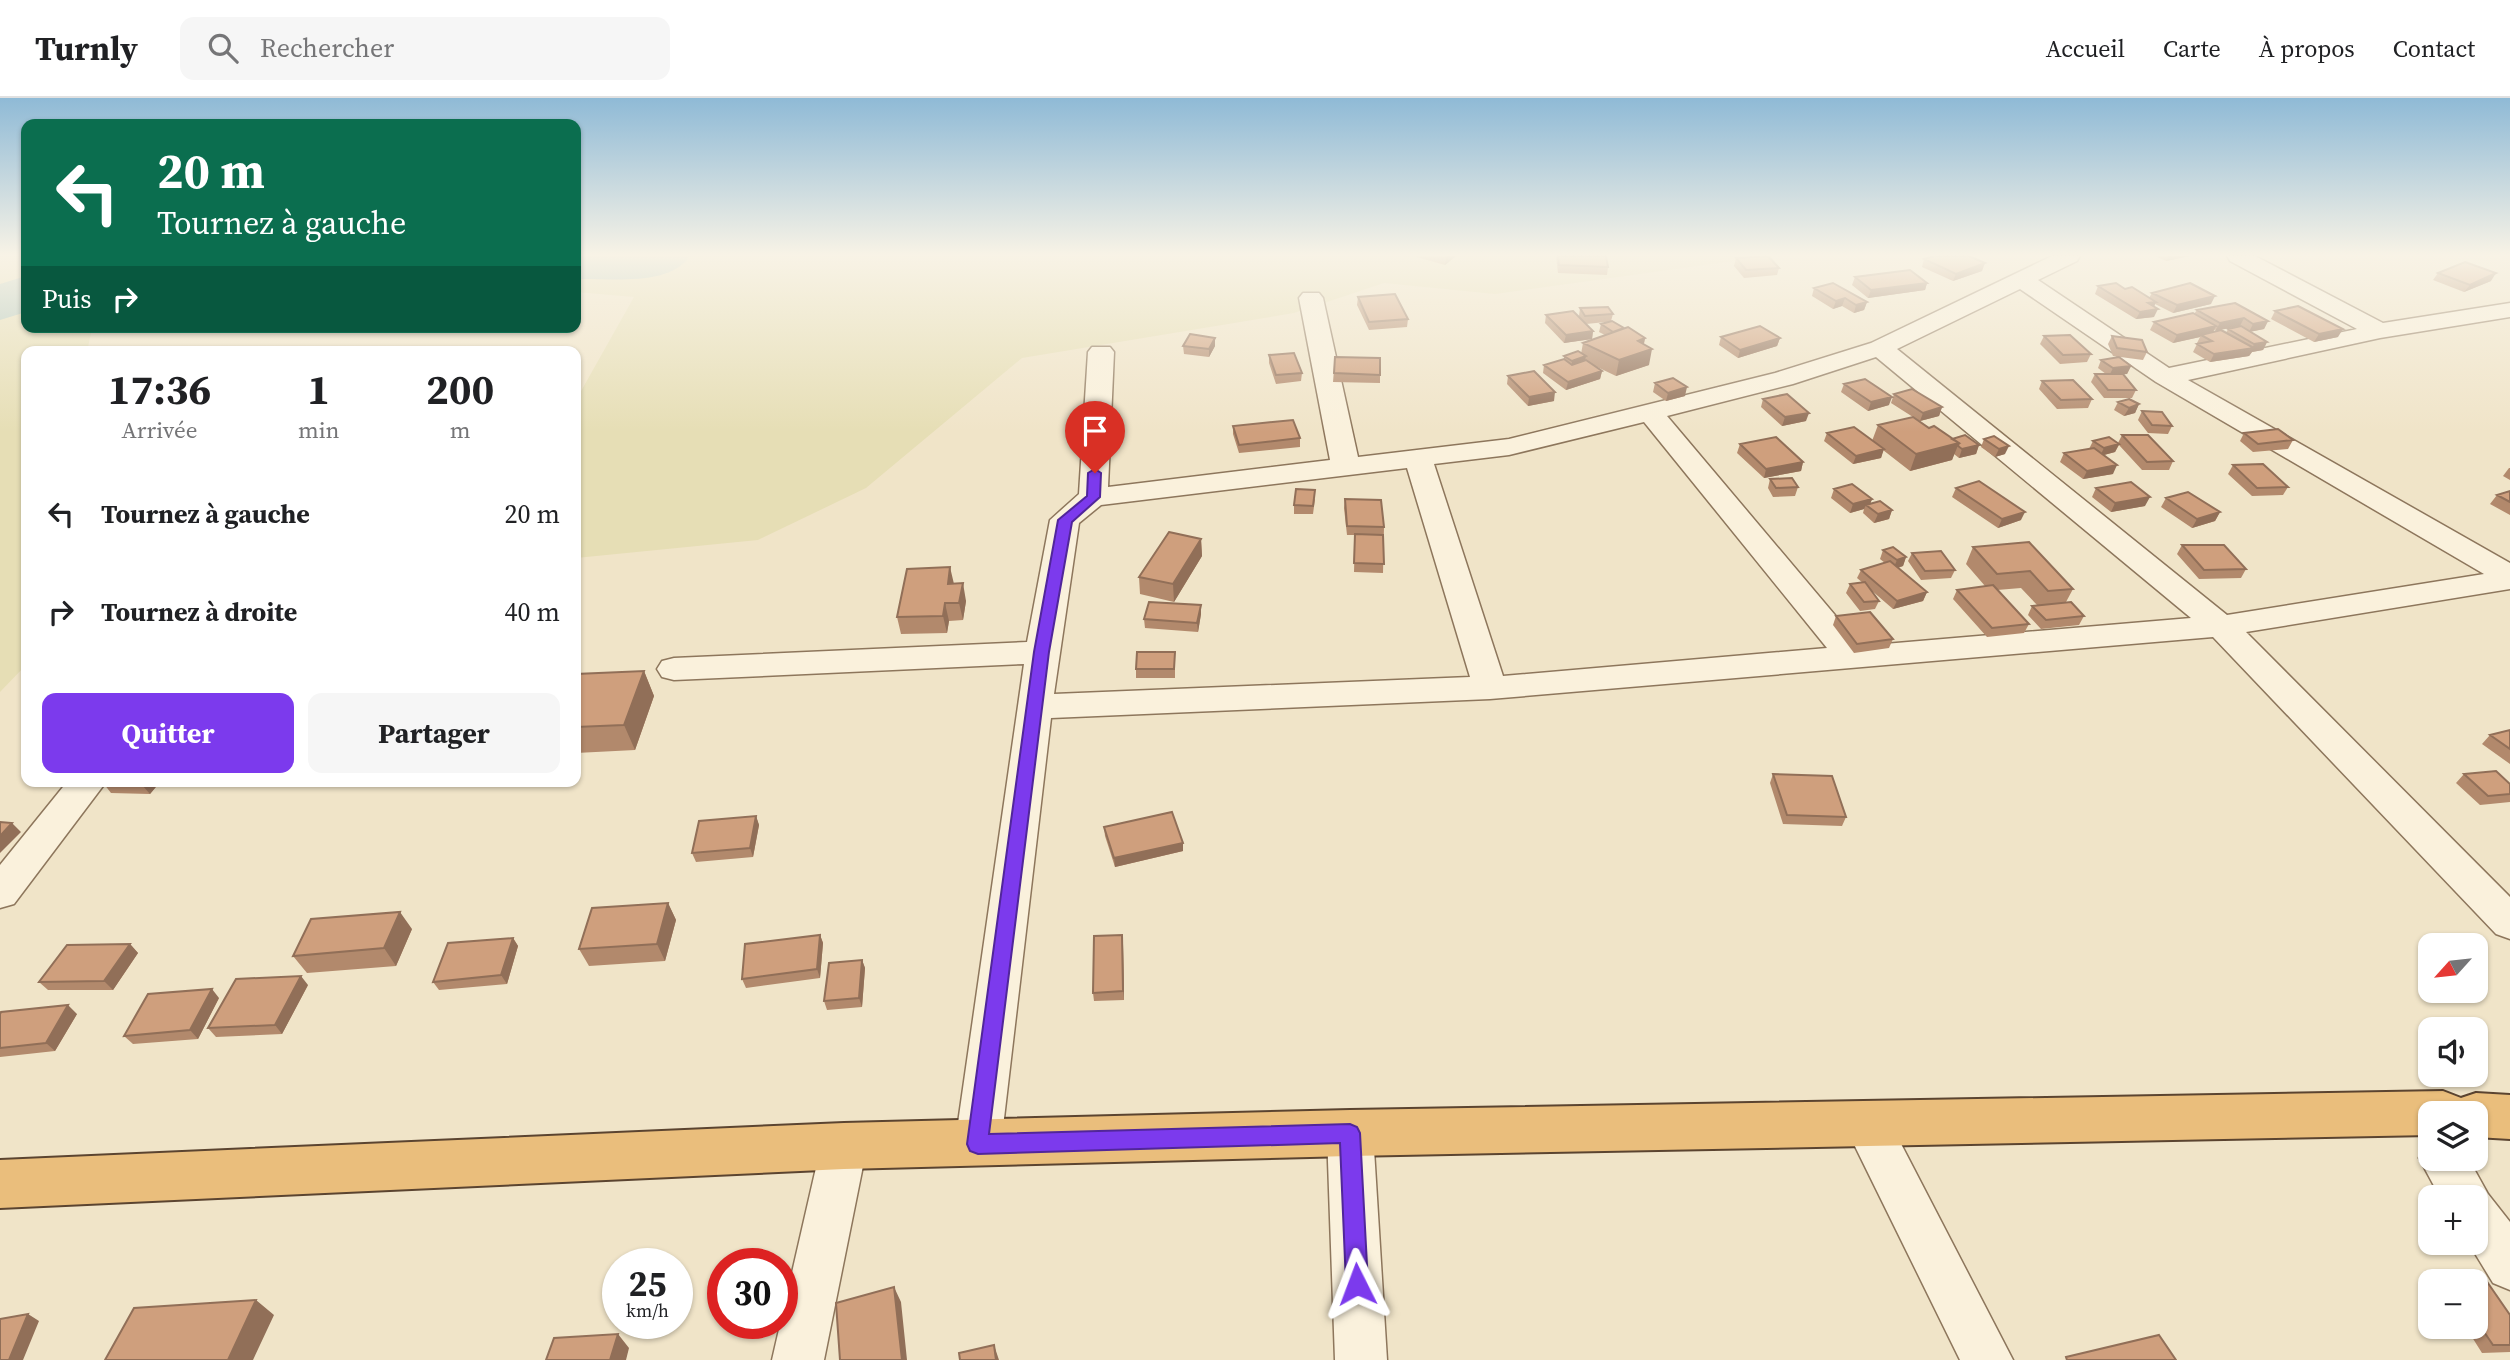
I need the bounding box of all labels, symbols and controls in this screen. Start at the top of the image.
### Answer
search box [180,17,670,80]
text: Turnly [35,26,138,71]
icon: search [204,29,242,67]
text: Rechercher [260,30,394,66]
text: Accueil [2046,32,2125,65]
text: Carte [2163,32,2221,65]
text: À propos [2259,32,2355,65]
text: Contact [2393,32,2475,65]
text: 20 m [157,137,265,204]
icon: left [42,147,133,238]
text: Tournez à gauche [157,201,406,245]
icon: right [106,280,144,318]
text: Puis [42,281,92,317]
text: 17:36 [108,360,211,418]
text: 1 [307,360,330,418]
text: 200 [426,360,494,418]
pin [1065,401,1125,473]
icon: arrive [1076,412,1114,450]
text: Arrivée [122,414,197,446]
text: min [298,414,339,446]
text: m [450,414,471,446]
icon: left [42,495,80,533]
text: Tournez à gauche [101,496,310,532]
text: 20 m [505,496,560,532]
icon: right [42,593,80,631]
text: Tournez à droite [101,594,297,630]
text: 40 m [505,594,560,630]
button: Quitter [42,693,294,773]
button: Partager [308,693,560,773]
north arrow [2418,933,2488,1003]
map controls [2418,933,2488,1339]
button: sound [2418,1017,2488,1087]
button: layers [2418,1101,2488,1171]
button: + [2418,1185,2488,1255]
position arrow [1320,1247,1394,1321]
speed limit sign: 30 [707,1248,798,1339]
text: 25 [629,1260,666,1308]
button: − [2418,1269,2488,1339]
text: km/h [626,1298,669,1323]

